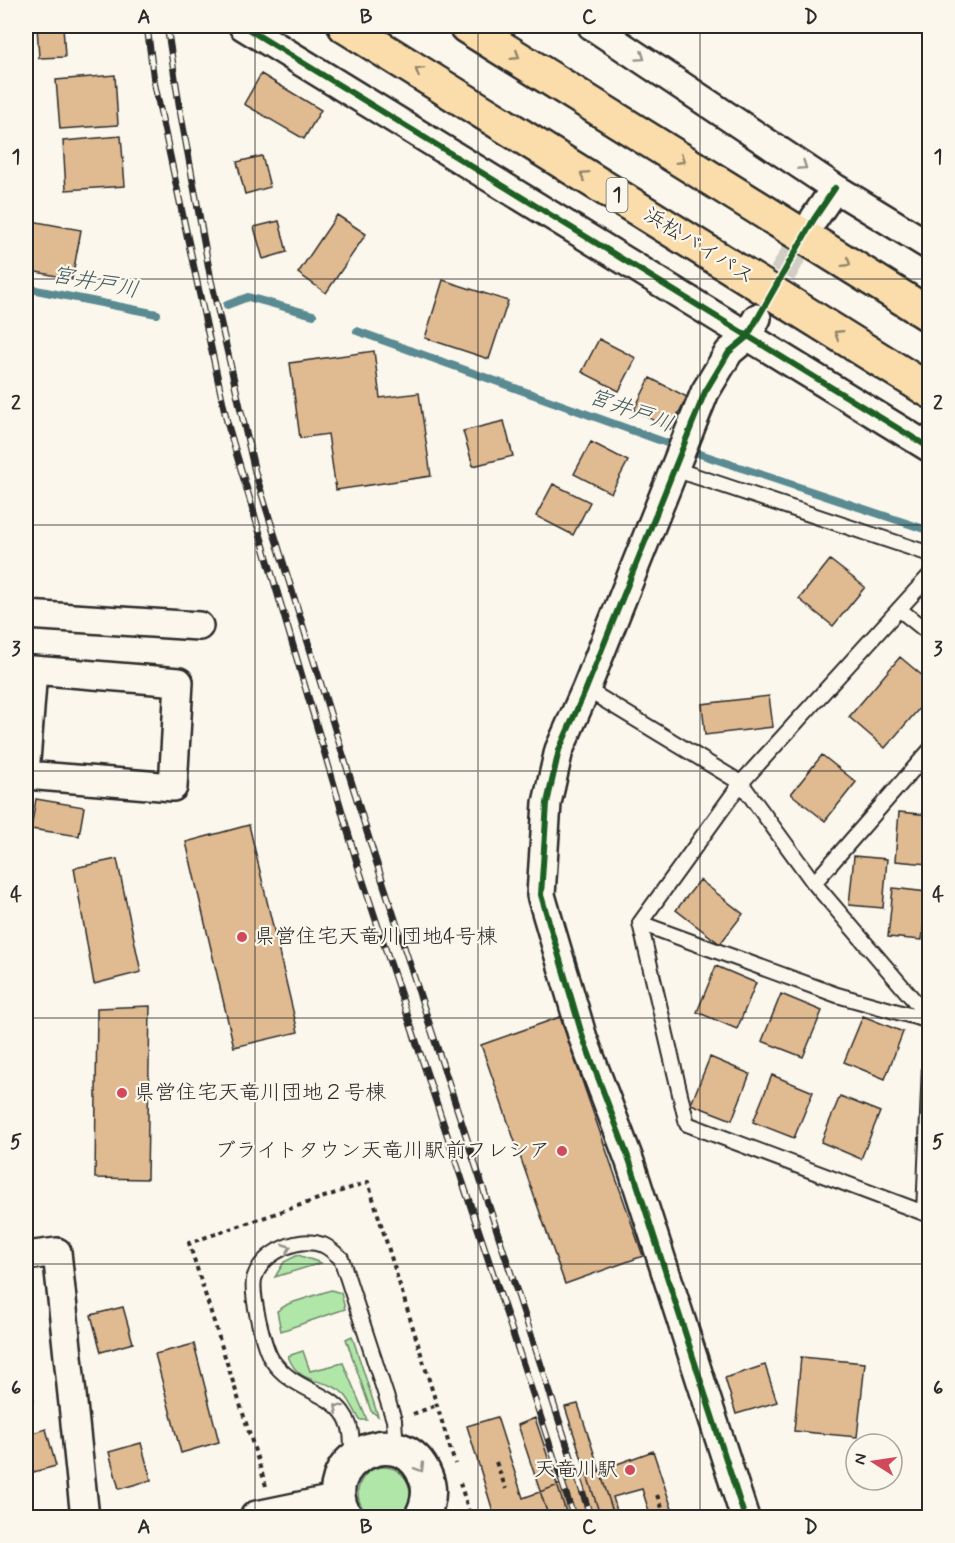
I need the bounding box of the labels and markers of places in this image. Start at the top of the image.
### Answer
place label: 県営住宅天竜川団地4号棟 [254,923,497,951]
marker: 県営住宅天竜川団地4号棟 [235,930,249,944]
place label: 県営住宅天竜川団地２号棟 [134,1079,386,1107]
marker: 県営住宅天竜川団地２号棟 [115,1086,129,1100]
place label: ブライトタウン天竜川駅前フレシア [215,1137,550,1165]
marker: ブライトタウン天竜川駅前フレシア [555,1144,569,1158]
place label: 天竜川駅 [534,1456,618,1484]
marker: 天竜川駅 [623,1463,637,1477]

